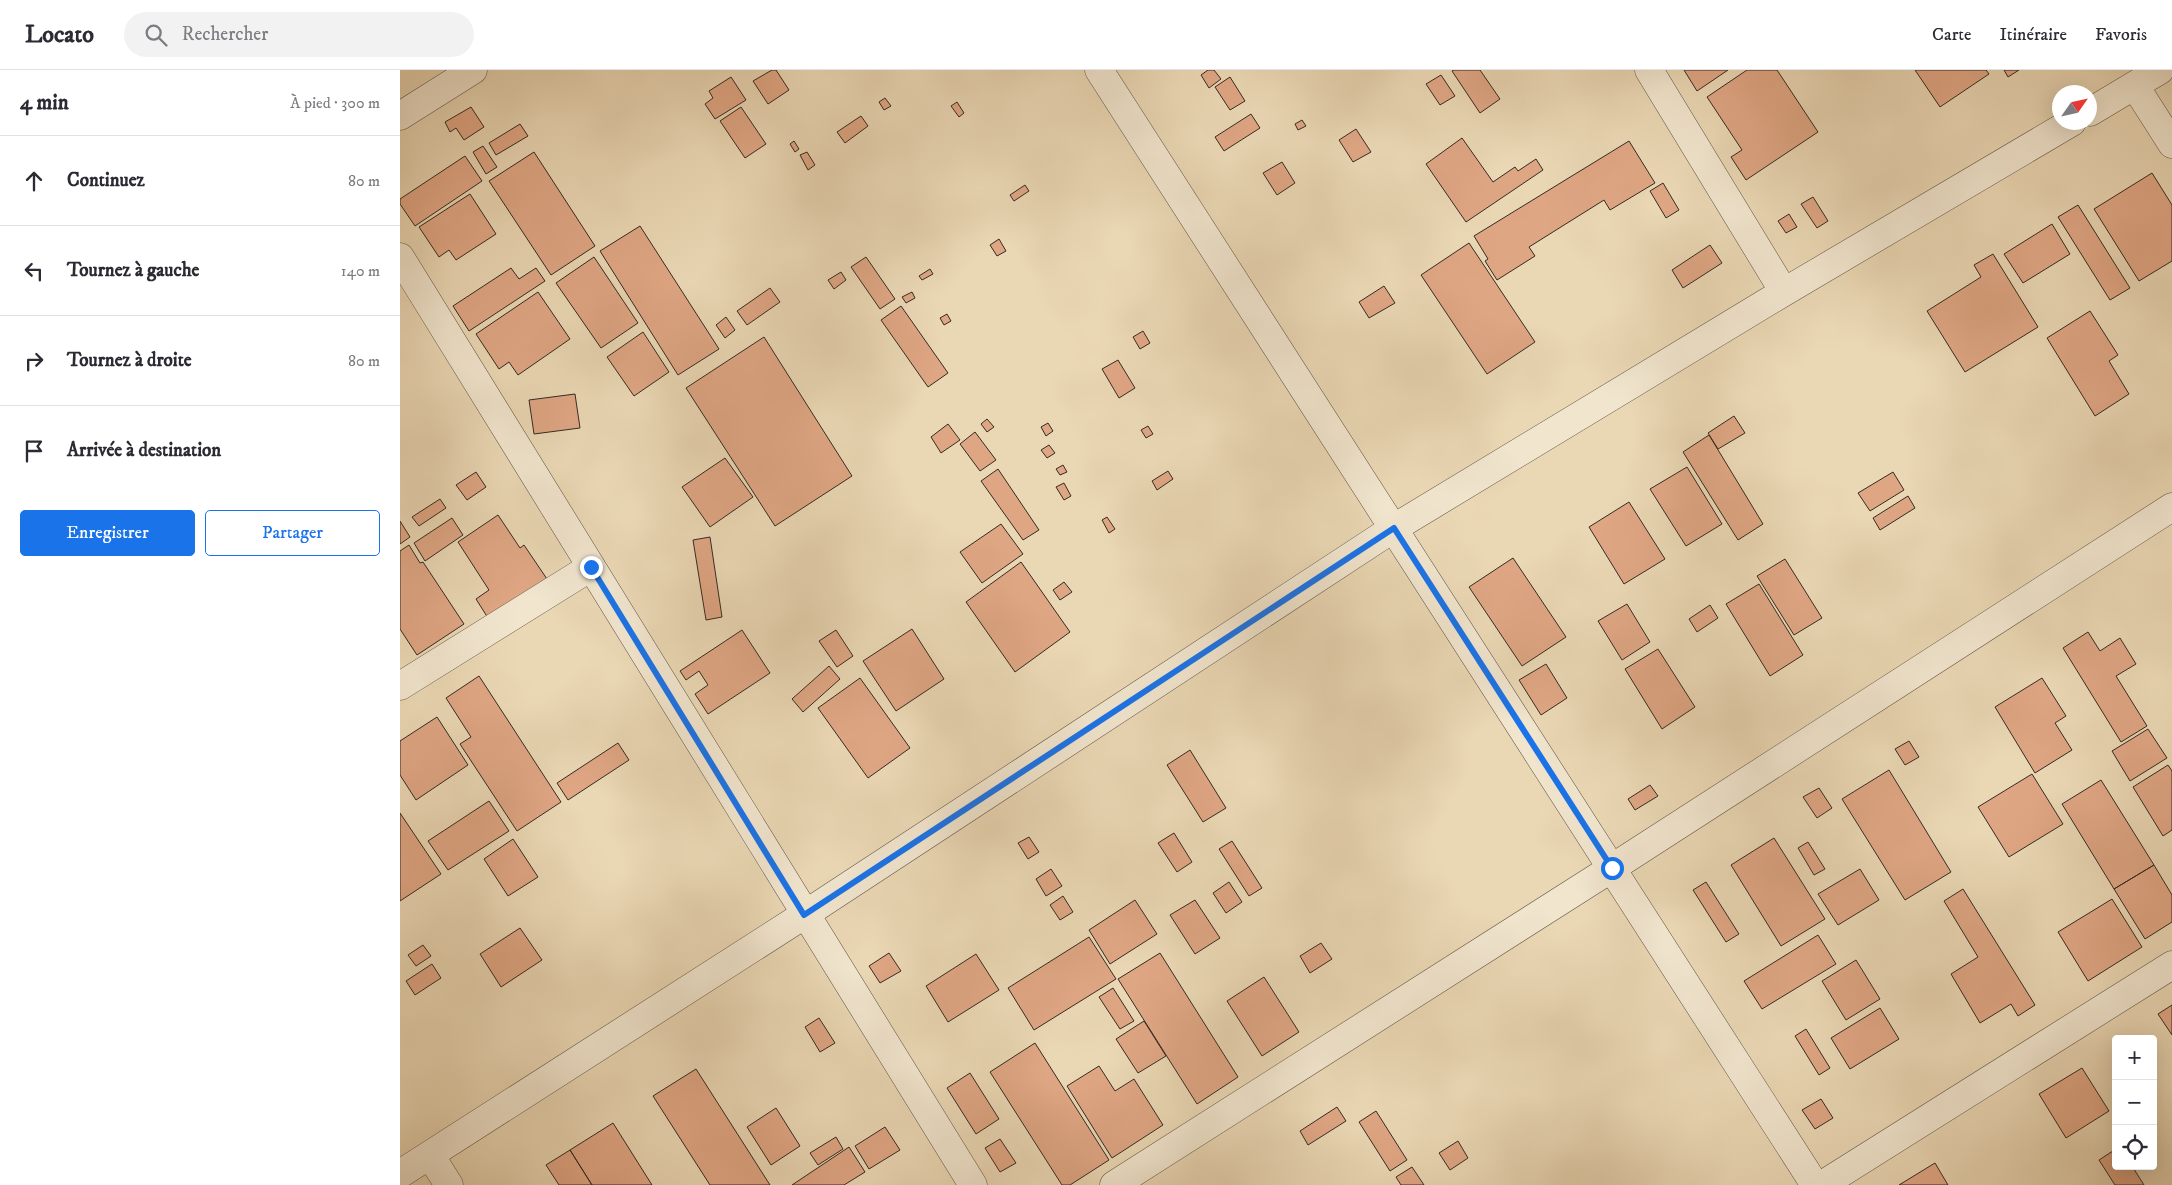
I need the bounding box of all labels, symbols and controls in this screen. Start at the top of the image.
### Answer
search box [124,12,474,57]
text: Locato [25,20,94,50]
icon: search [142,21,170,49]
text: Rechercher [182,23,268,46]
text: Carte [1932,24,1972,46]
text: Itinéraire [2000,24,2067,46]
text: Favoris [2095,24,2147,46]
north arrow [2052,85,2097,130]
text: 4 min [20,90,69,116]
text: À pied · 300 m [290,93,380,113]
icon: ahead [20,167,48,195]
text: Continuez [67,169,145,192]
text: 80 m [348,171,380,191]
icon: left [20,257,48,285]
text: Tournez à gauche [67,259,199,282]
text: 140 m [341,261,380,281]
icon: right [20,347,48,375]
text: Tournez à droite [67,349,192,372]
text: 80 m [348,351,380,371]
icon: arrive [20,437,48,465]
text: Arrivée à destination [67,439,221,462]
button: Enregistrer [20,510,195,556]
button: Partager [205,510,380,556]
route end [580,556,603,579]
route start [1601,857,1624,880]
map controls [2112,1035,2157,1170]
button: + [2112,1035,2157,1080]
button: − [2112,1080,2157,1125]
button: locate [2112,1125,2157,1170]

